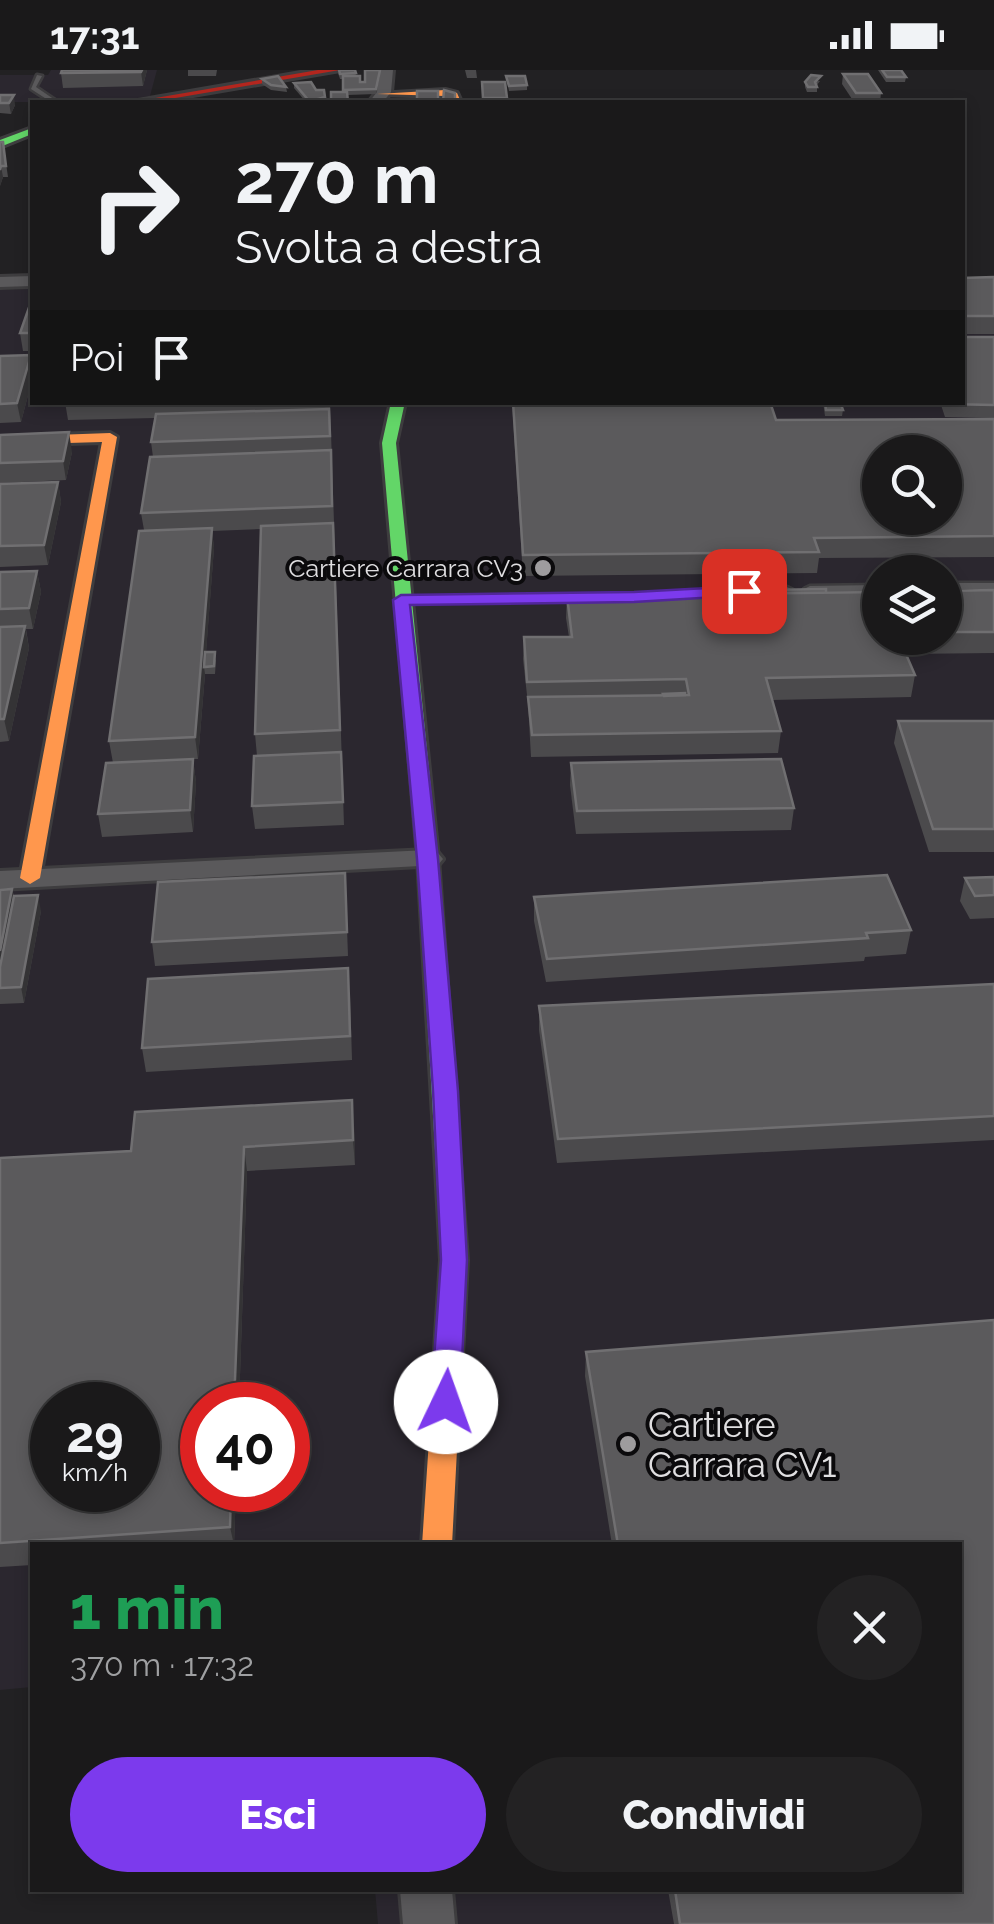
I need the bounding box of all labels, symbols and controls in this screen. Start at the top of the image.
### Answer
text: 17:31 [50,13,139,58]
text: 270 m [235,137,439,219]
icon: right [70,140,200,270]
text: Svolta a destra [235,221,542,274]
icon: arrive [144,330,199,385]
text: Poi [70,335,124,380]
map controls [862,435,962,655]
button: search [862,435,962,535]
pin [702,549,787,634]
place label: Cartiere Carrara CV3 [288,553,523,583]
button: layers [862,555,962,655]
marker: Cartiere Carrara CV3 [532,557,554,579]
icon: arrive [717,564,772,619]
position arrow [394,1350,498,1454]
speed limit sign: 40 [180,1382,310,1512]
place label: Cartiere Carrara CV1 [648,1404,836,1485]
text: 29 [66,1405,124,1464]
marker: Cartiere Carrara CV1 [617,1433,639,1455]
text: km/h [62,1457,128,1487]
text: 1 min [70,1573,224,1643]
button: close [817,1575,922,1680]
text: 370 m · 17:32 [70,1646,254,1683]
button: Esci [70,1757,486,1872]
button: Condividi [506,1757,922,1872]

